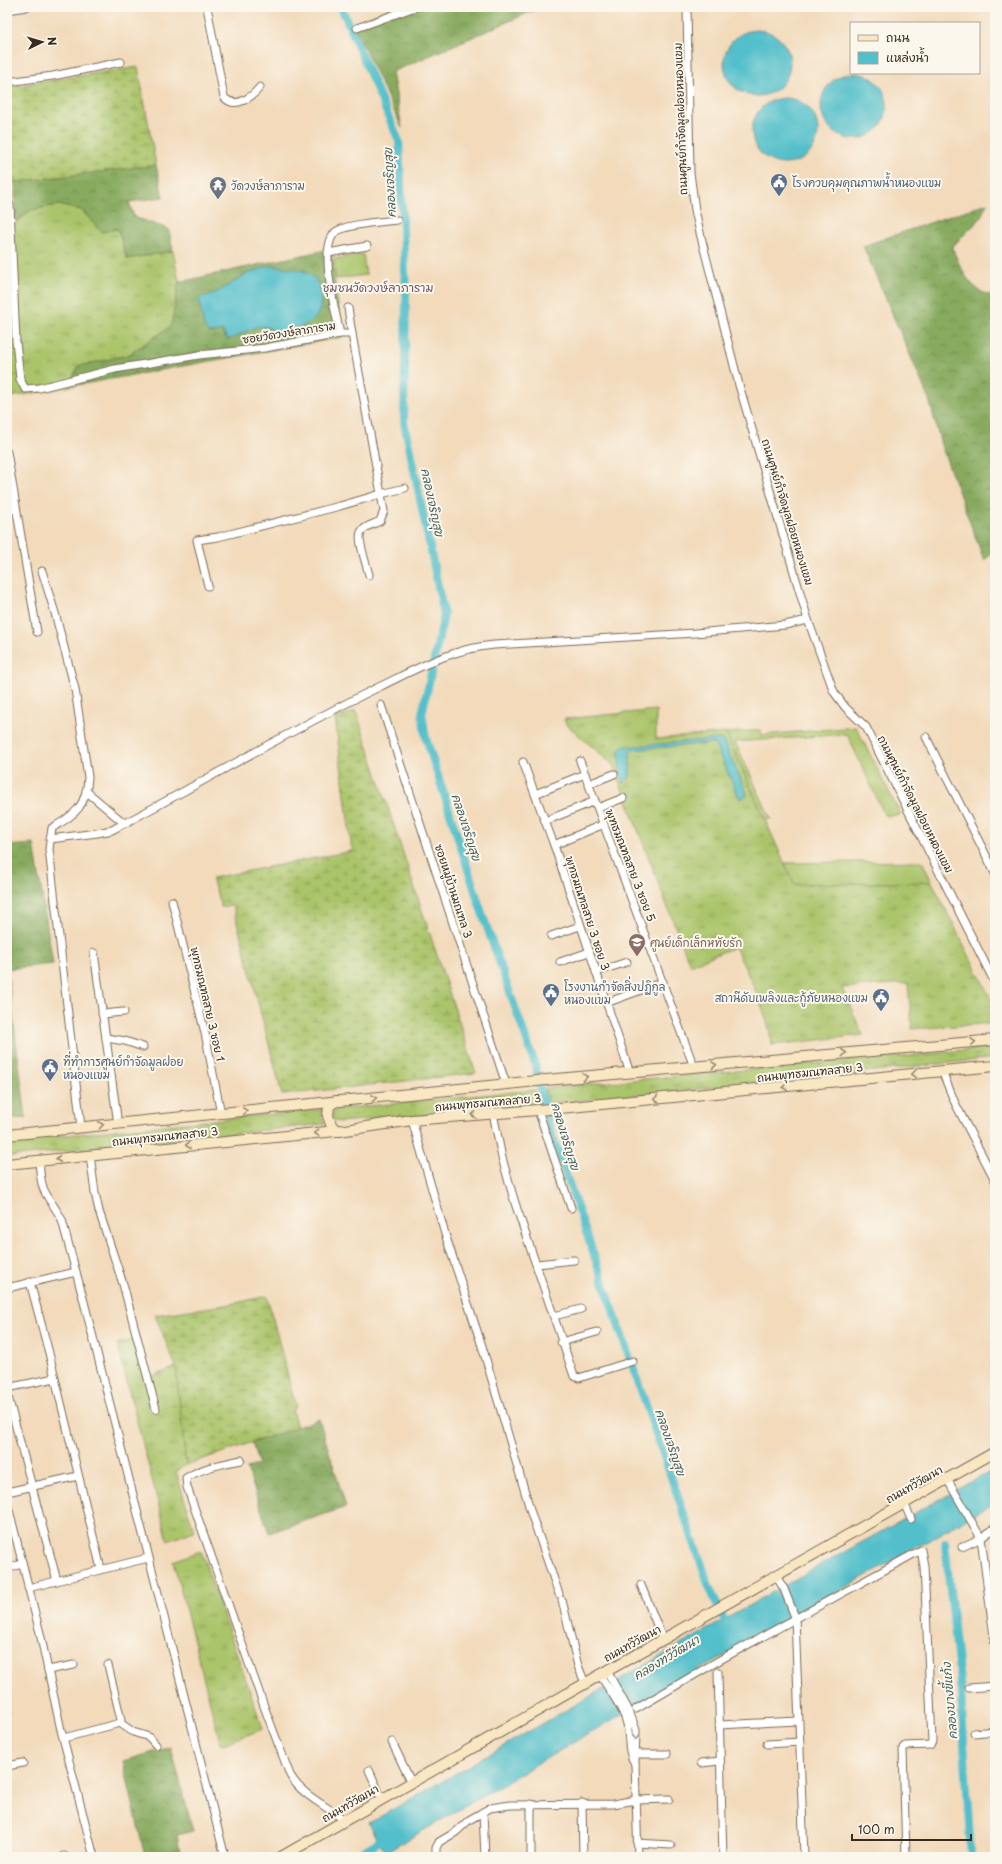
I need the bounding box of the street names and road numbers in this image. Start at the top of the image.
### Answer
street label: ถนนศูนย์กำจัดมูลฝอยหนองแขม [669,42,692,196]
street label: ซอยวัดวงษ์ลาภาราม [241,316,337,348]
street label: ถนนศูนย์กำจัดมูลฝอยหนองแขม [757,437,818,588]
street label: ถนนศูนย์กำจัดมูลฝอยหนองแขม [873,732,958,876]
street label: พุทธมณฑลสาย 3 ซอย 5 [601,806,660,924]
street label: ซอยหมู่บ้านมณฑล 3 [430,842,477,941]
street label: พุทธมณฑลสาย 3 ซอย 3 [560,854,615,973]
street label: พุทธมณฑลสาย 3 ซอย 1 [186,945,229,1063]
street label: ถนนพุทธมณฑลสาย 3 [756,1058,864,1087]
street label: ถนนพุทธมณฑลสาย 3 [434,1089,542,1116]
street label: ถนนพุทธมณฑลสาย 3 [111,1122,219,1151]
street label: ถนนทวีวัฒนา [882,1461,946,1507]
street label: ถนนทวีวัฒนา [600,1620,664,1666]
street label: ถนนทวีวัฒนา [318,1780,382,1826]

